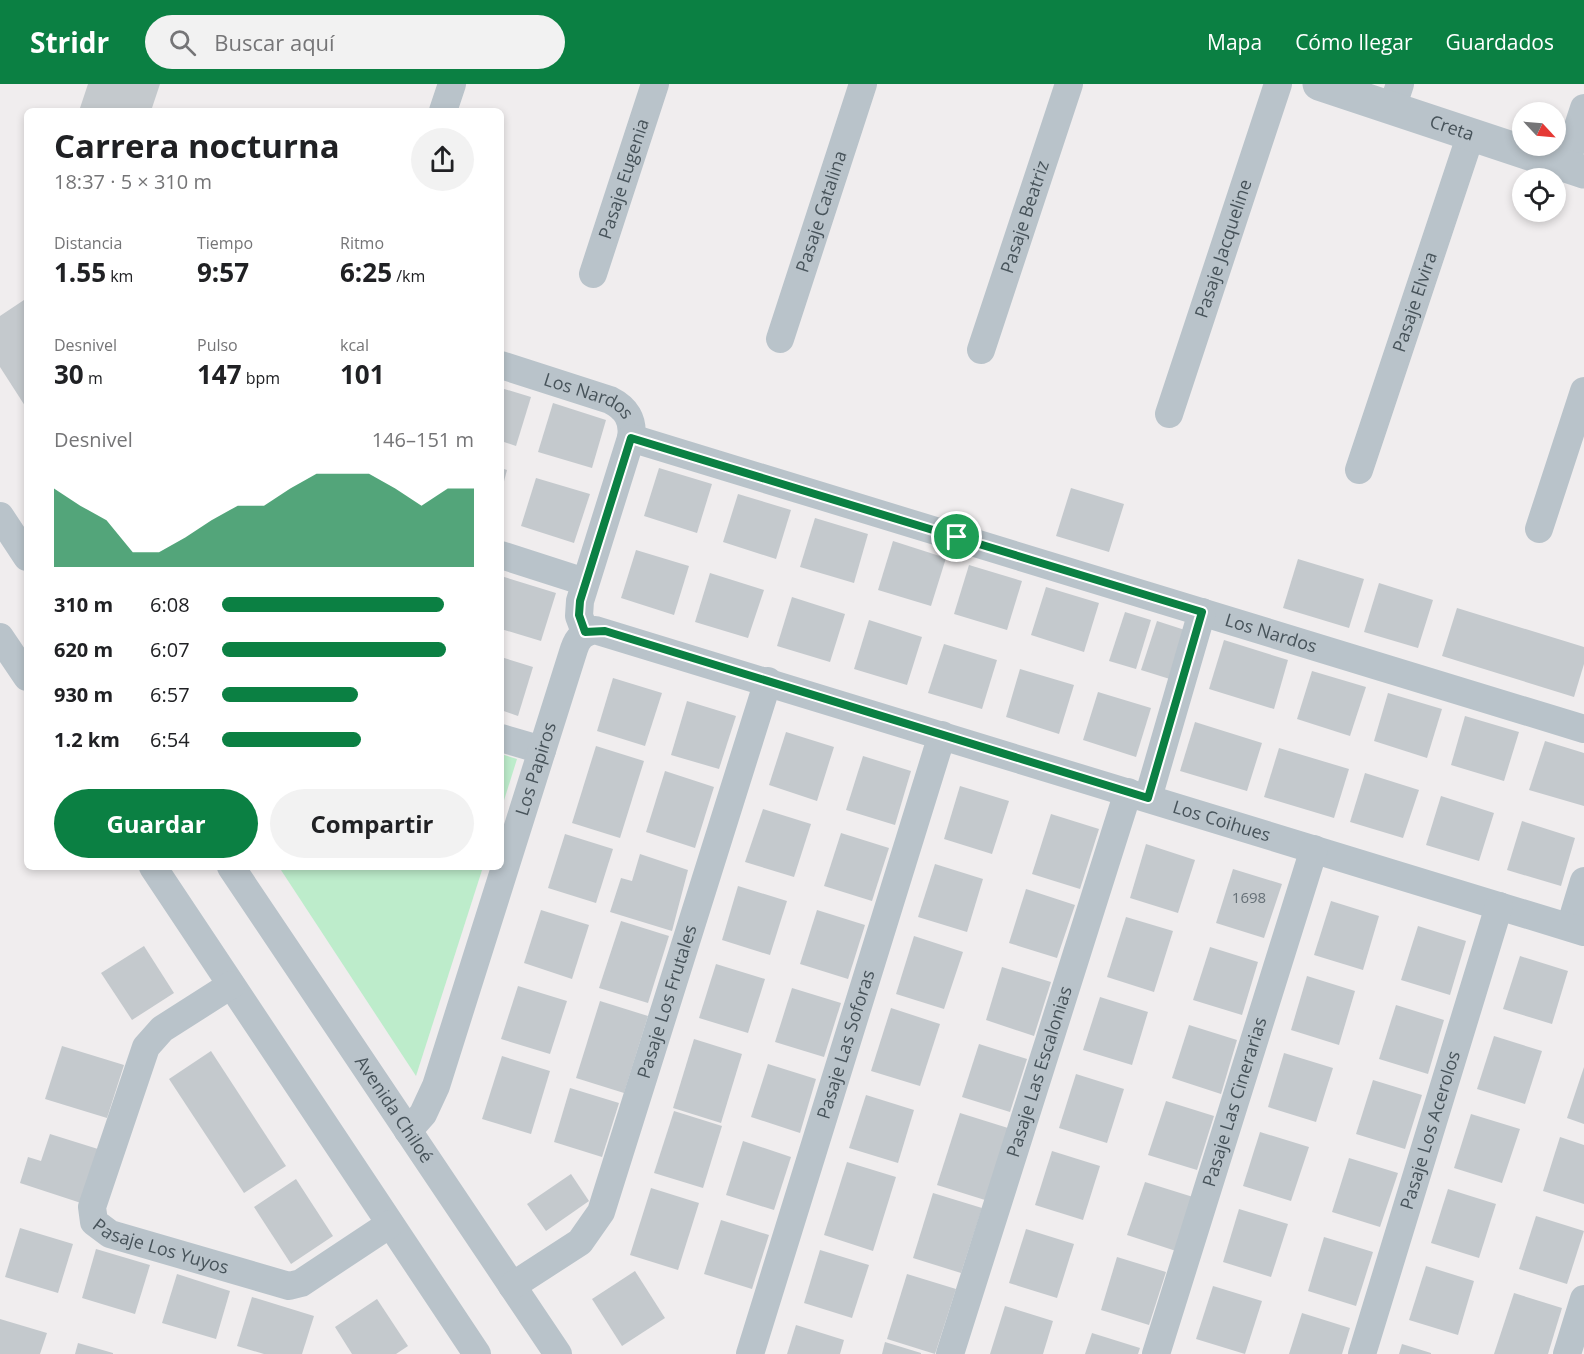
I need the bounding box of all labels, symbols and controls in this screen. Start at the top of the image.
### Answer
search box [145,15,565,69]
text: Stridr [30,23,109,61]
icon: search [166,26,199,59]
text: Buscar aquí [214,27,335,57]
text: Mapa [1207,28,1262,56]
text: Cómo llegar [1295,28,1413,56]
text: Guardados [1446,28,1554,56]
north arrow [1512,102,1566,156]
map controls [1512,102,1566,222]
street label: Creta [1427,109,1477,146]
street label: Pasaje Eugenia [592,115,654,242]
text: Carrera nocturna [54,123,340,168]
button: share [411,128,474,191]
street label: Pasaje Catalina [789,147,852,275]
street label: Pasaje Beatriz [994,157,1054,276]
text: 18:37 · 5 × 310 m [54,168,212,195]
button: locate [1512,168,1566,222]
street label: Pasaje Jacqueline [1189,176,1257,321]
text: Distancia [54,232,122,254]
text: Tiempo [197,232,253,254]
text: Ritmo [340,232,384,254]
street label: Pasaje Elvira [1386,249,1442,355]
text: 1.55 [54,254,106,290]
text: 9:57 [197,254,249,290]
text: 6:25 [340,254,392,290]
text: km [106,265,133,287]
text: /km [392,265,425,287]
text: Desnivel [54,334,117,356]
text: Pulso [197,334,238,356]
text: kcal [340,334,369,356]
text: 30 [54,356,84,392]
text: 147 [197,356,242,392]
text: 101 [340,356,385,392]
text: m [84,367,103,389]
text: bpm [242,367,280,389]
street label: Los Nardos [541,367,640,423]
text: Desnivel [54,426,133,453]
text: 146–151 m [372,426,474,453]
pin [931,511,982,562]
icon: arrive [940,520,973,553]
text: 310 m [54,591,113,618]
text: 6:08 [150,591,190,618]
street label: Los Nardos [1222,607,1320,658]
text: 620 m [54,636,113,663]
text: 6:07 [150,636,190,663]
text: 930 m [54,681,113,708]
text: 6:57 [150,681,190,708]
street label: Los Papiros [509,719,561,818]
text: 1.2 km [54,726,120,753]
text: 6:54 [150,726,190,753]
button: Guardar [54,789,258,858]
button: Compartir [270,789,474,858]
street label: Los Coihues [1170,794,1274,847]
house number: 1698 [1232,887,1266,907]
street label: Pasaje Los Frutales [631,922,702,1081]
street label: Pasaje Las Soforas [811,967,879,1122]
street label: Pasaje Las Escalonias [1000,983,1077,1160]
street label: Pasaje Las Cinerarias [1196,1014,1272,1190]
street label: Pasaje Los Acerolos [1394,1048,1465,1212]
street label: Avenida Chiloé [350,1051,439,1167]
street label: Pasaje Los Yuyos [88,1212,232,1279]

